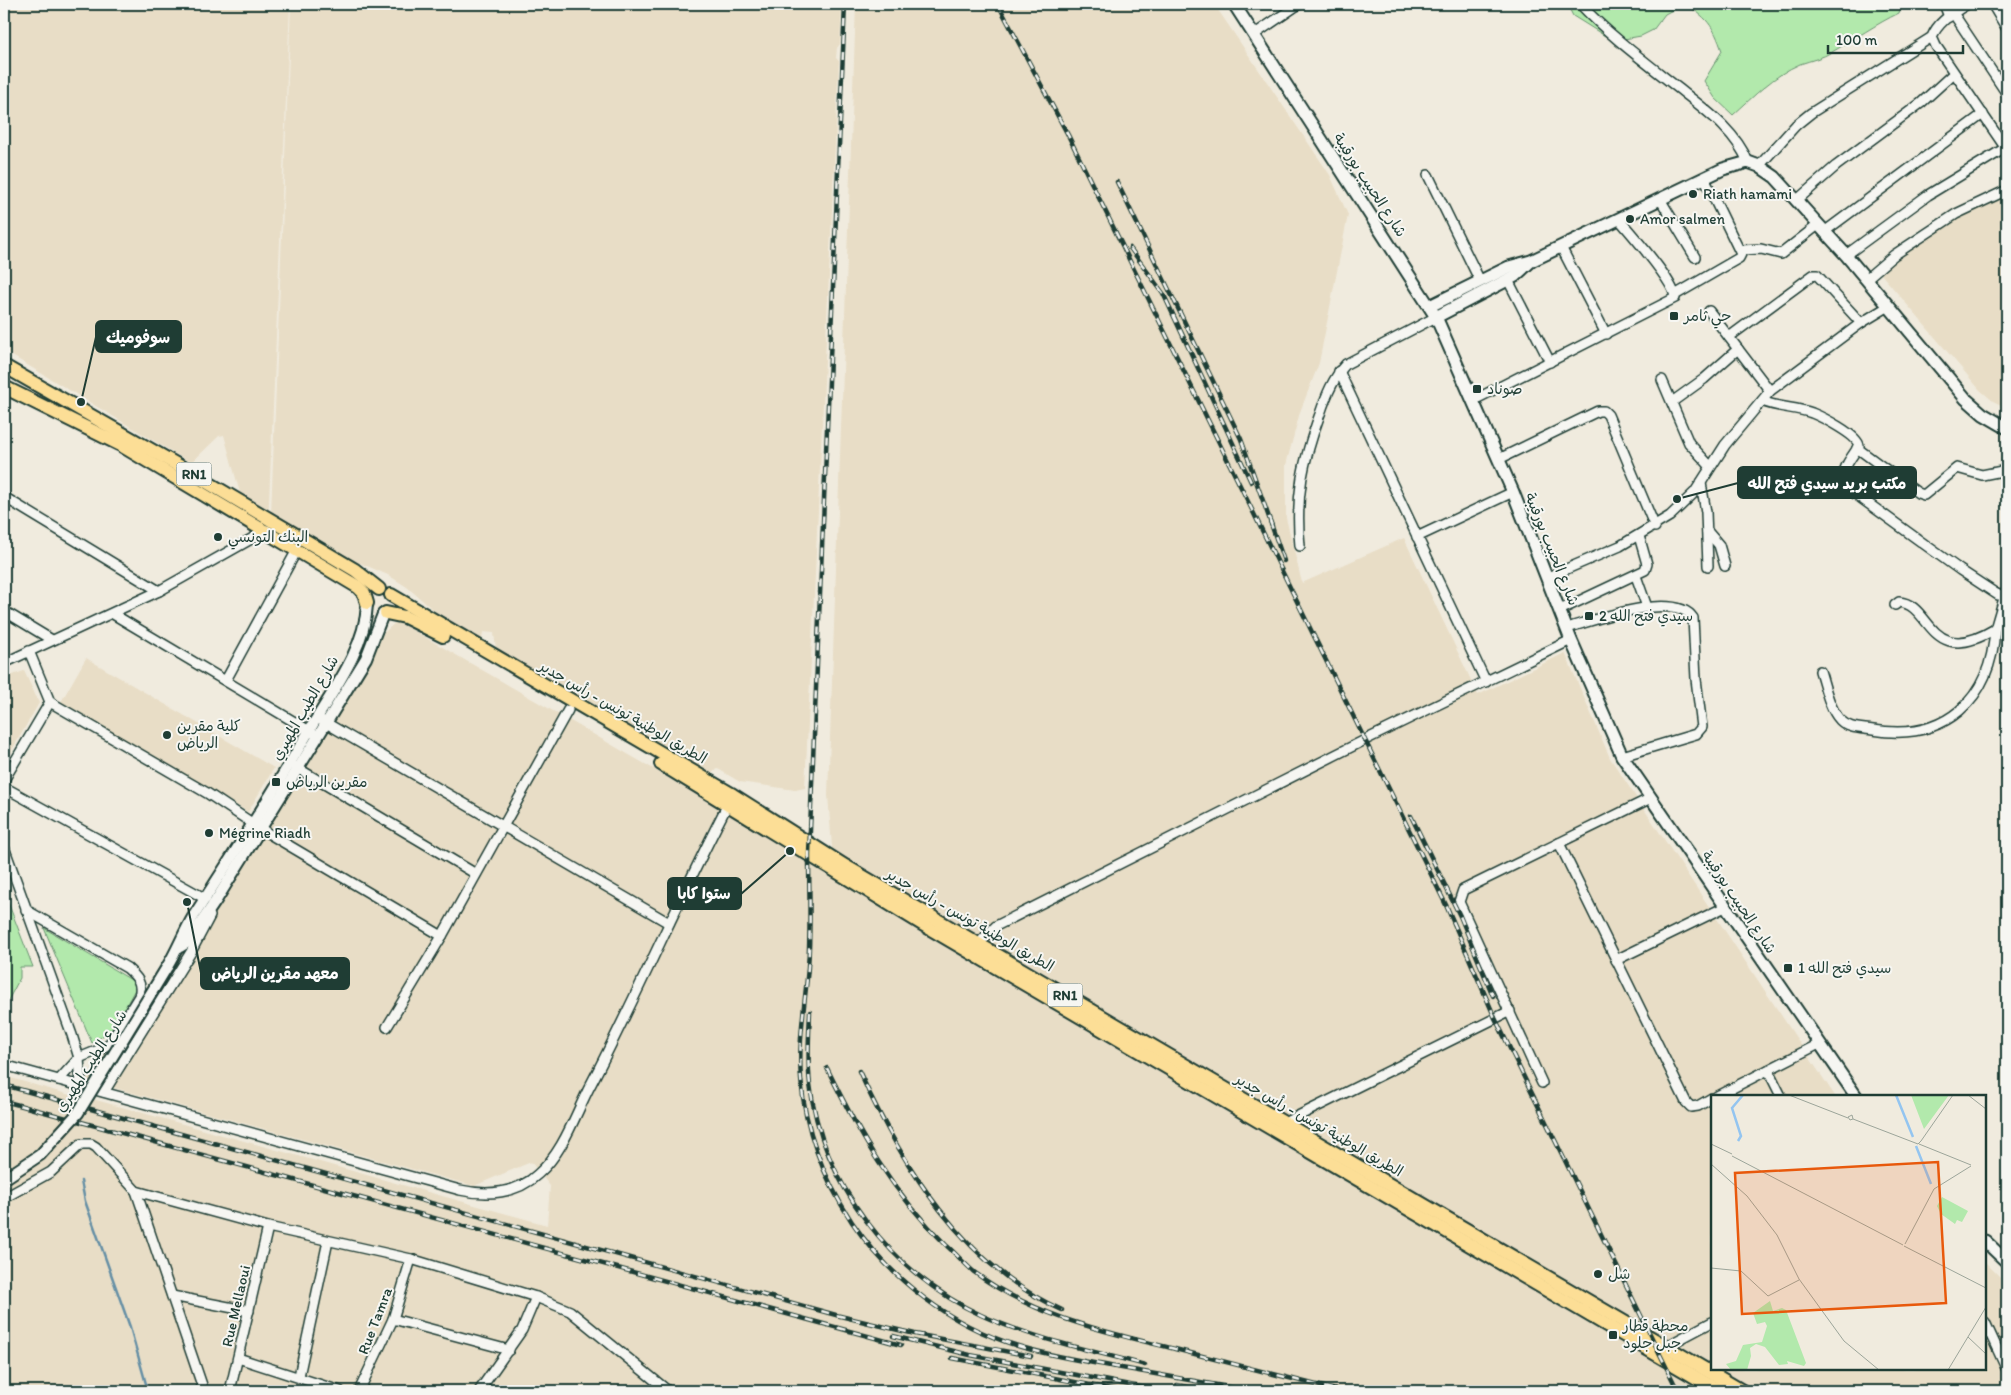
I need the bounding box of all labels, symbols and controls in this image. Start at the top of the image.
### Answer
scale bar [1828,22,1964,54]
text: 100 m [1836,31,1878,49]
street label: شارع الحبيب بورقيبة [1329,130,1410,241]
place label: Riath hamami [1703,185,1792,203]
marker: Riath hamami [1687,188,1699,200]
place label: Amor salmen [1640,210,1726,228]
marker: Amor salmen [1624,213,1636,225]
place label: حي ثامر [1682,307,1731,329]
marker: حي ثامر [1668,310,1680,322]
callout: سوفوميك [96,321,181,352]
text: سوفوميك [106,328,170,348]
place label: صوناد [1487,380,1522,398]
marker: صوناد [1471,383,1483,395]
road number: RN1 [176,462,212,486]
callout: مكتب بريد سيدي فتح الله [1738,467,1916,498]
text: مكتب بريد سيدي فتح الله [1748,474,1906,496]
street label: شارع الحبيب بورقيبة [1520,490,1583,608]
place label: البنك التونسي [228,528,308,550]
marker: البنك التونسي [212,531,224,543]
place label: 2 سيدي فتح الله [1599,607,1693,627]
marker: 2 سيدي فتح الله [1583,610,1595,622]
street label: شارع الطيب المهيري [268,652,344,765]
street label: الطريق الوطنية تونس - رأس جدير [534,655,710,768]
place label: كلية مقرين الرياض [177,717,241,752]
marker: كلية مقرين الرياض [161,729,173,741]
place label: مقرين الرياض [286,773,367,791]
marker: مقرين الرياض [270,776,282,788]
place label: Mégrine Riadh [219,824,311,842]
marker: Mégrine Riadh [203,827,215,839]
street label: شارع الحبيب بورقيبة [1697,847,1780,957]
street label: الطريق الوطنية تونس - رأس جدير [881,863,1057,976]
callout: ستوا كابا [668,878,741,909]
text: ستوا كابا [677,884,731,904]
callout: معهد مقرين الرياض [201,958,349,989]
place label: سيدي فتح الله 1 [1798,959,1891,979]
marker: سيدي فتح الله 1 [1782,962,1794,974]
text: معهد مقرين الرياض [211,964,339,983]
road number: RN1 [1048,984,1082,1006]
street label: شارع الطيب المهيري [51,1007,132,1116]
street label: الطريق الوطنية تونس - رأس جدير [1230,1068,1406,1181]
inset map [1711,1095,1986,1370]
street label: Rue Mellaoui [218,1263,254,1349]
place label: شل [1608,1265,1630,1283]
marker: شل [1592,1268,1604,1280]
street label: Rue Tamra [354,1285,396,1357]
place label: محطة قطار جبل جلود [1622,1317,1688,1353]
marker: محطة قطار جبل جلود [1607,1329,1619,1341]

